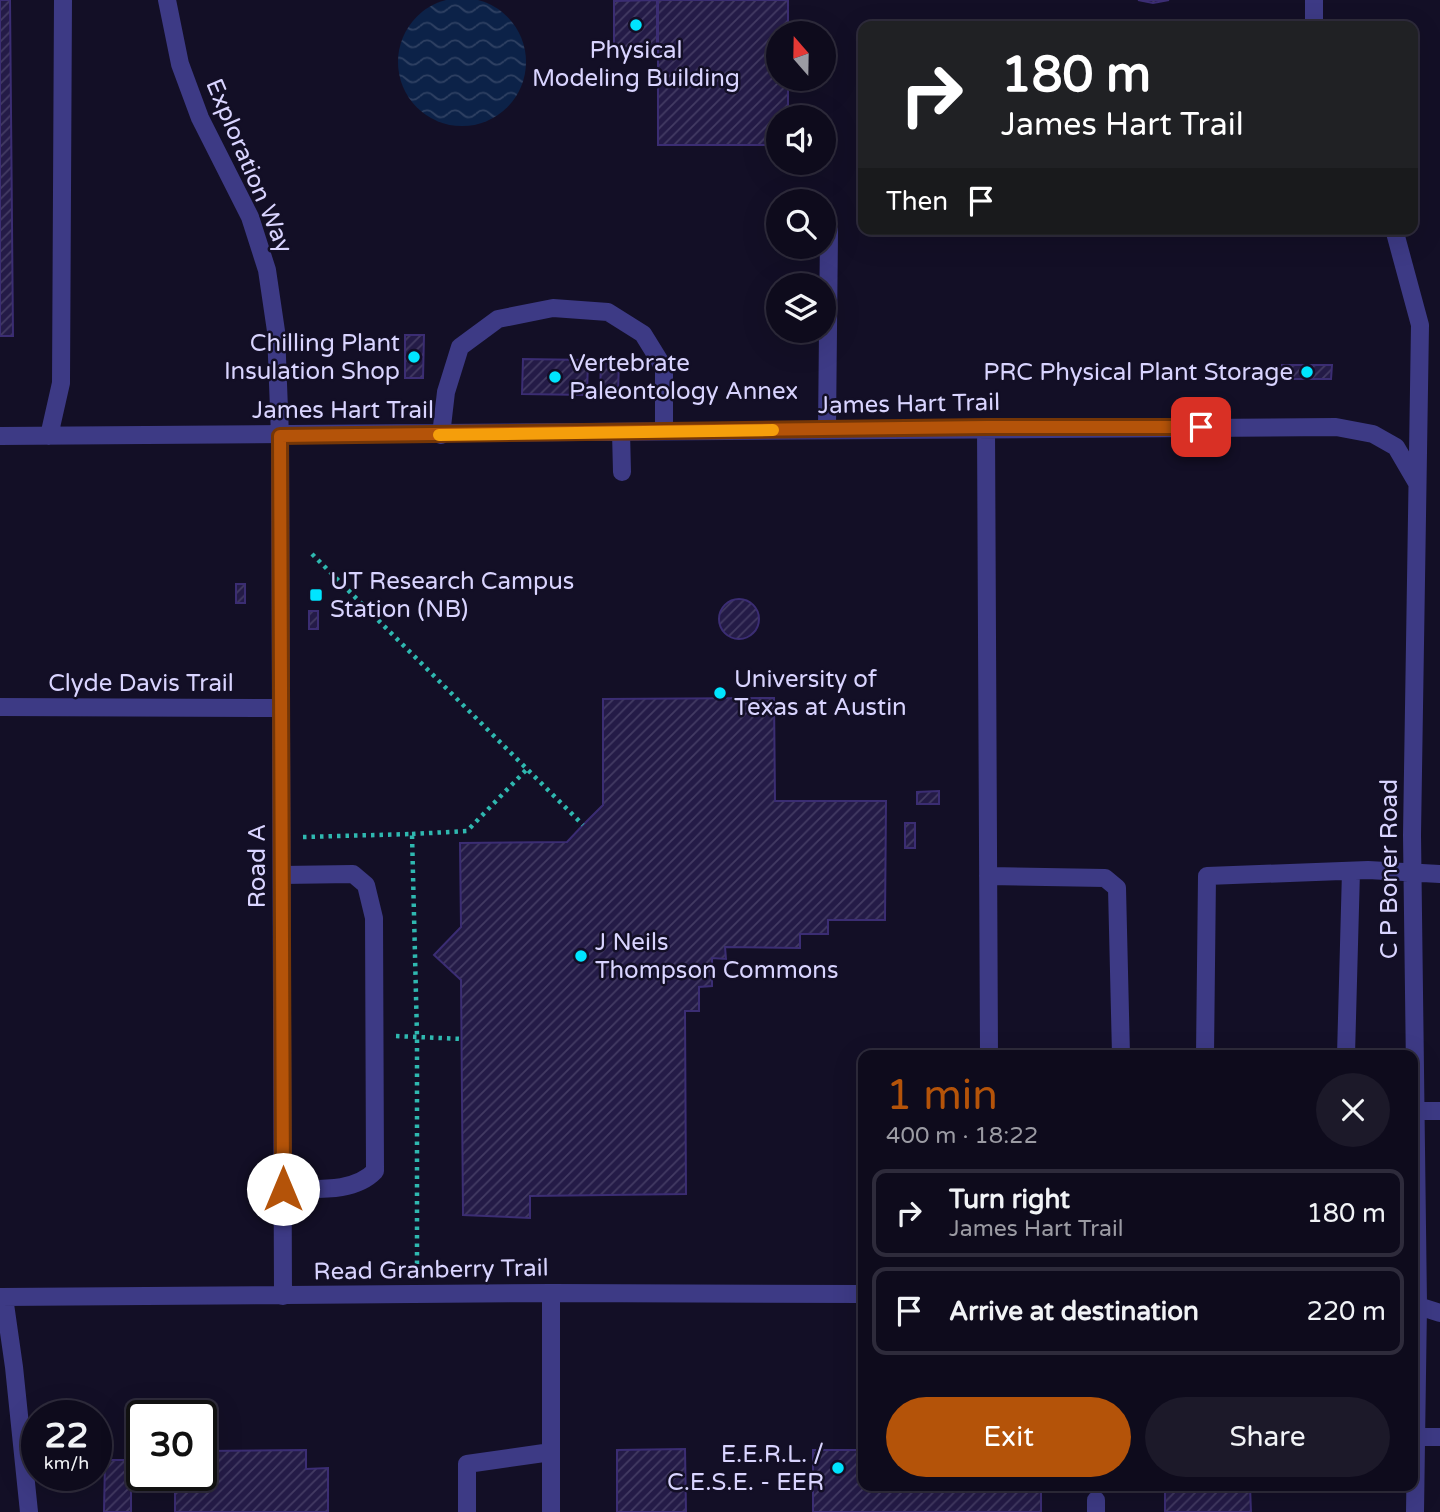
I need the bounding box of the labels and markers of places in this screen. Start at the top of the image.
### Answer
marker: Physical Modeling Building [628,17,644,33]
place label: Physical Modeling Building [532,36,740,93]
place label: Chilling Plant Insulation Shop [224,329,400,386]
marker: Chilling Plant Insulation Shop [406,349,422,365]
place label: Vertebrate Paleontology Annex [569,349,798,406]
place label: PRC Physical Plant Storage [983,358,1293,387]
marker: PRC Physical Plant Storage [1299,364,1315,380]
marker: Vertebrate Paleontology Annex [547,369,563,385]
pin [1171,397,1231,457]
place label: UT Research Campus Station (NB) [330,567,574,624]
marker: UT Research Campus Station (NB) [308,587,324,603]
place label: University of Texas at Austin [734,665,907,722]
marker: University of Texas at Austin [712,685,728,701]
place label: J Neils Thompson Commons [595,928,839,985]
marker: J Neils Thompson Commons [573,948,589,964]
place label: E.E.R.L. / C.E.S.E. - EER [667,1440,824,1497]
marker: E.E.R.L. / C.E.S.E. - EER [830,1460,846,1476]

